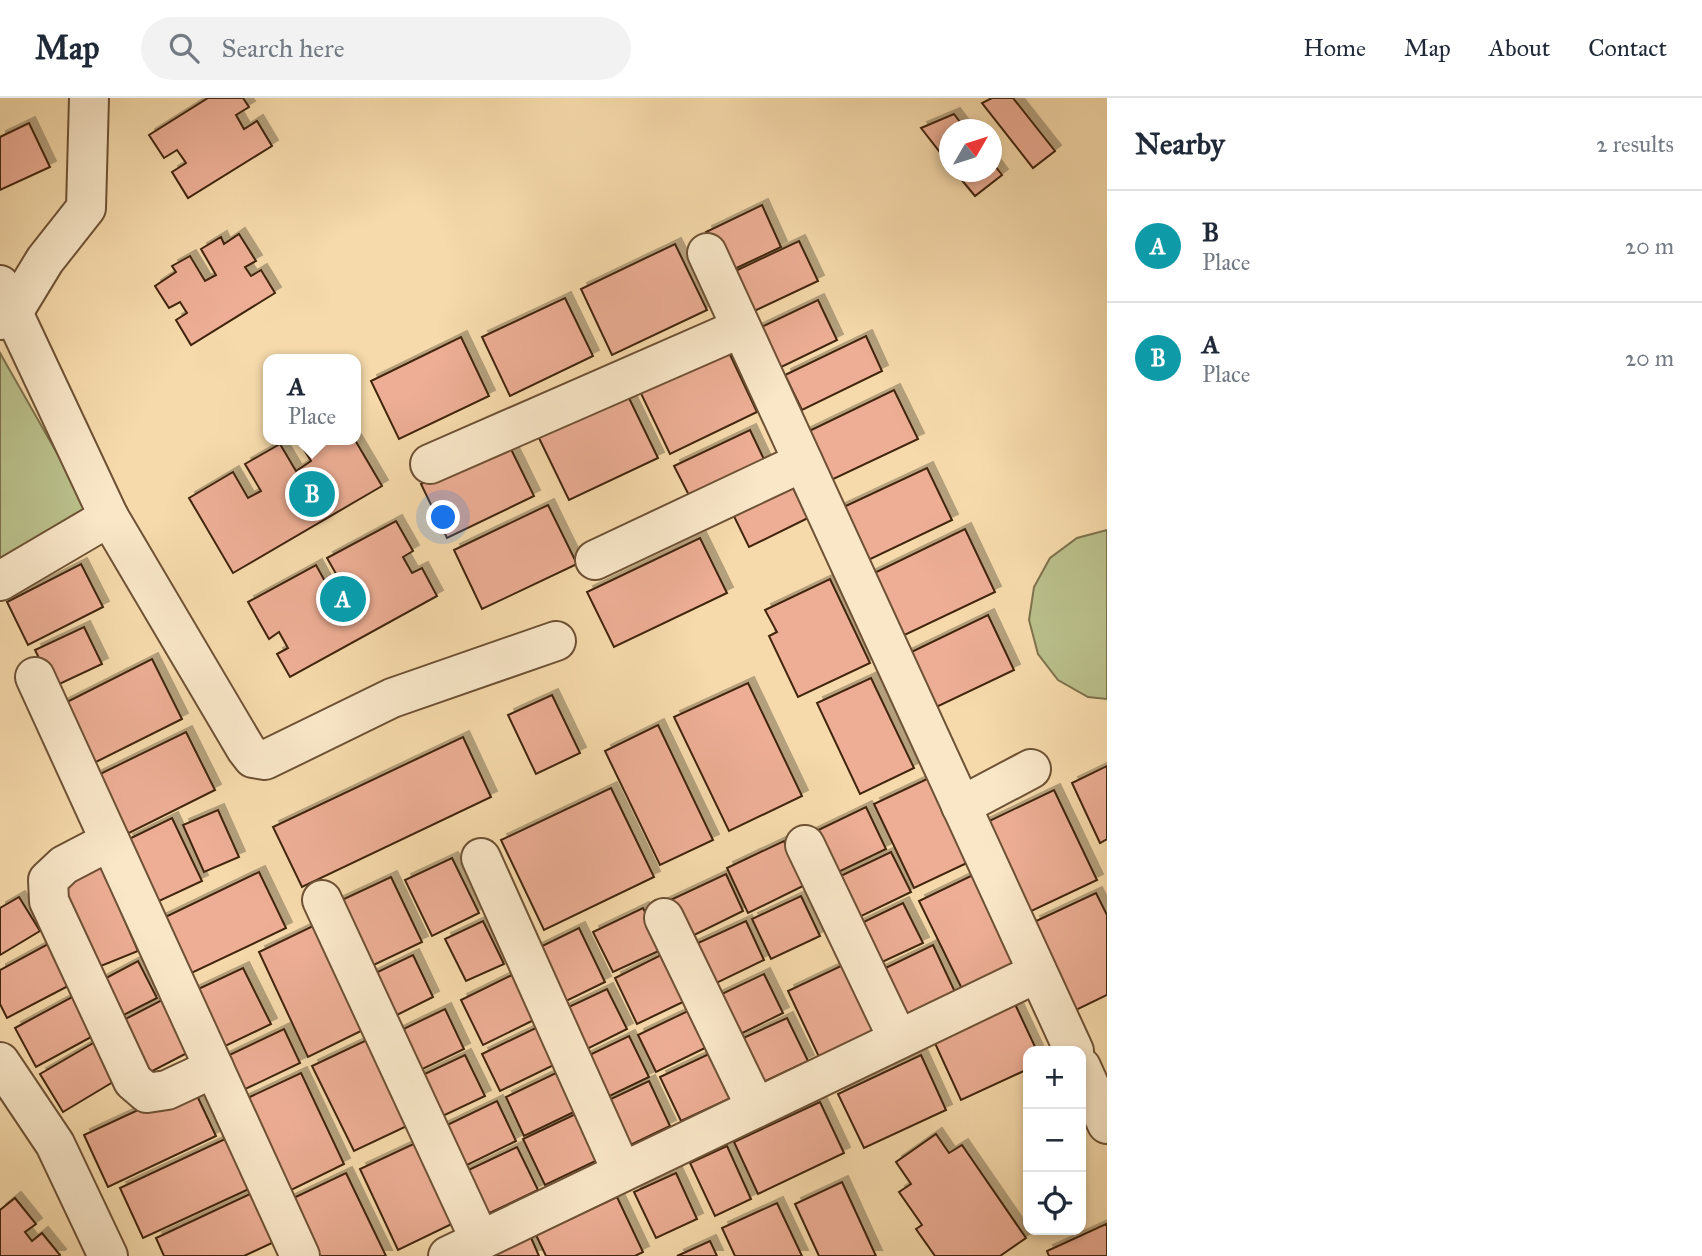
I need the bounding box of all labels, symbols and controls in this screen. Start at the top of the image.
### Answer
search box [141,17,631,80]
text: Map [35,28,99,68]
icon: search [165,29,203,67]
text: Search here [221,32,345,64]
text: Home [1303,33,1366,63]
text: Map [1404,33,1451,63]
text: About [1489,33,1550,63]
text: Contact [1588,33,1667,63]
north arrow [939,119,1002,182]
text: Nearby [1135,126,1225,162]
text: 2 results [1596,130,1674,158]
text: B [1202,216,1219,248]
text: A [1150,232,1166,260]
text: 20 m [1625,232,1674,260]
text: Place [1202,248,1250,276]
text: A [1202,328,1220,360]
text: B [1150,344,1166,372]
text: 20 m [1625,344,1674,372]
popup [263,354,361,445]
text: Place [1202,360,1250,388]
text: A [288,370,305,402]
text: Place [288,402,336,430]
pin: B [289,468,335,520]
your location [426,500,460,534]
pin: A [320,573,366,625]
map controls [1023,1046,1086,1235]
button: + [1023,1046,1086,1109]
button: − [1023,1109,1086,1172]
button: locate [1023,1172,1086,1235]

